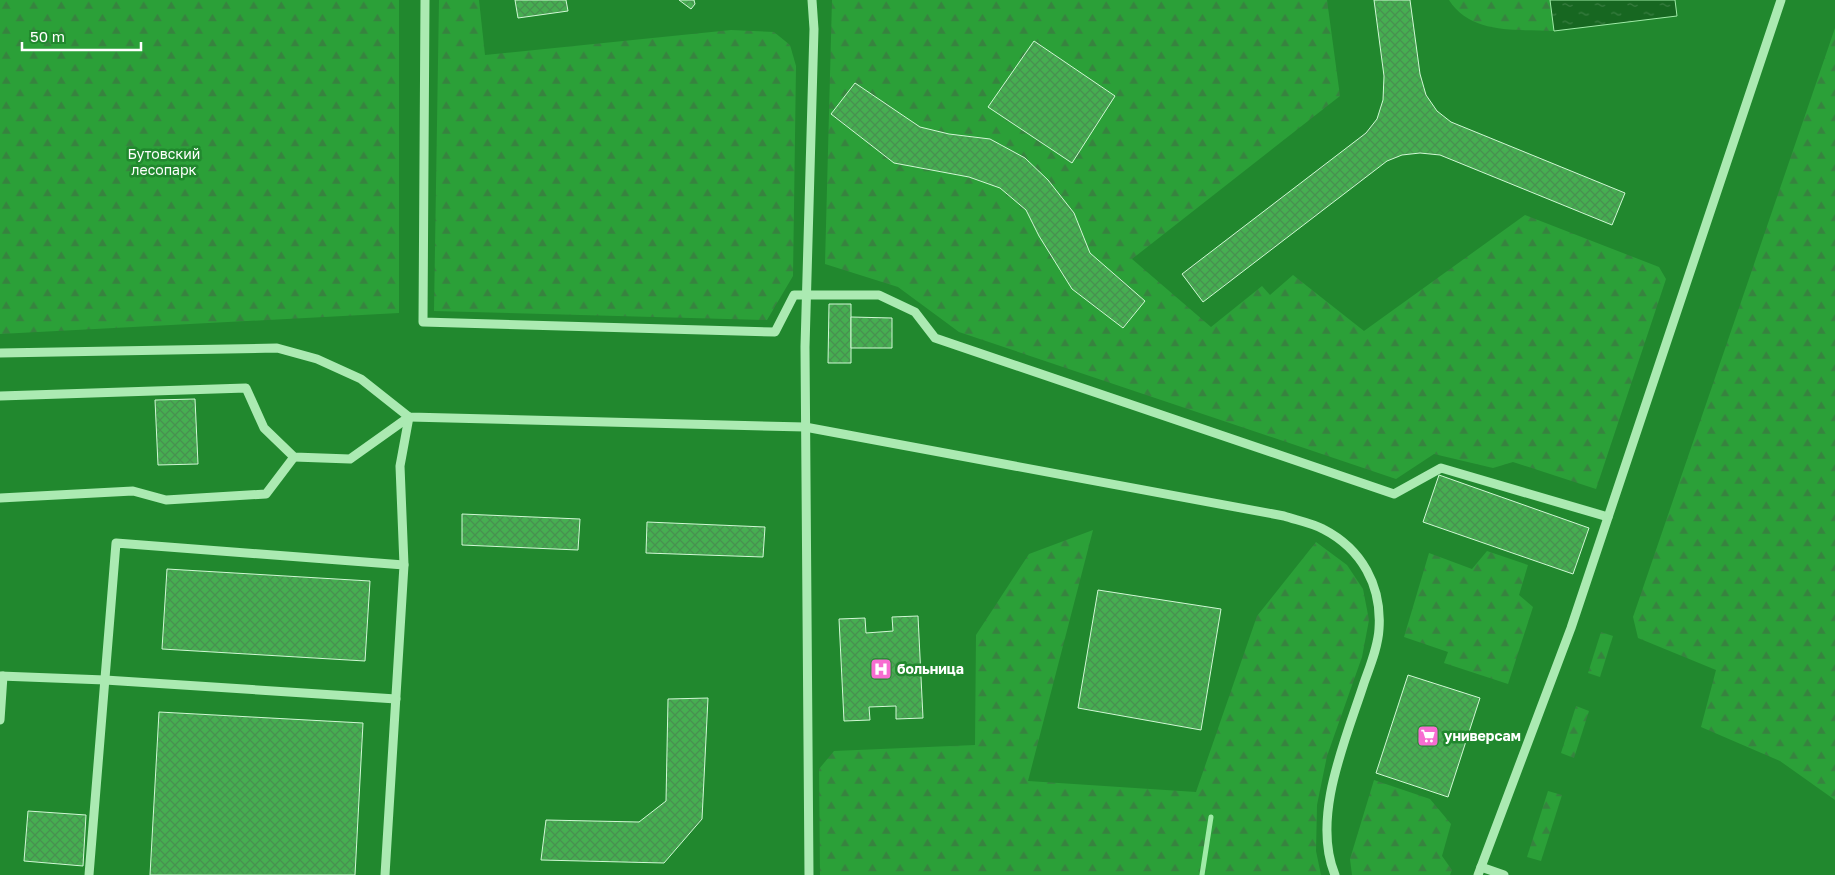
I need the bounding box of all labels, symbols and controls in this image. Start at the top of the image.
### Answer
scale bar [22,20,141,52]
text: 50 m [30,27,65,45]
park label: Бутовский лесопарк [128,145,200,178]
hospital icon: больница [869,657,893,681]
place label: больница [897,660,964,677]
supermarket icon: универсам [1416,724,1440,748]
place label: универсам [1444,727,1521,744]

